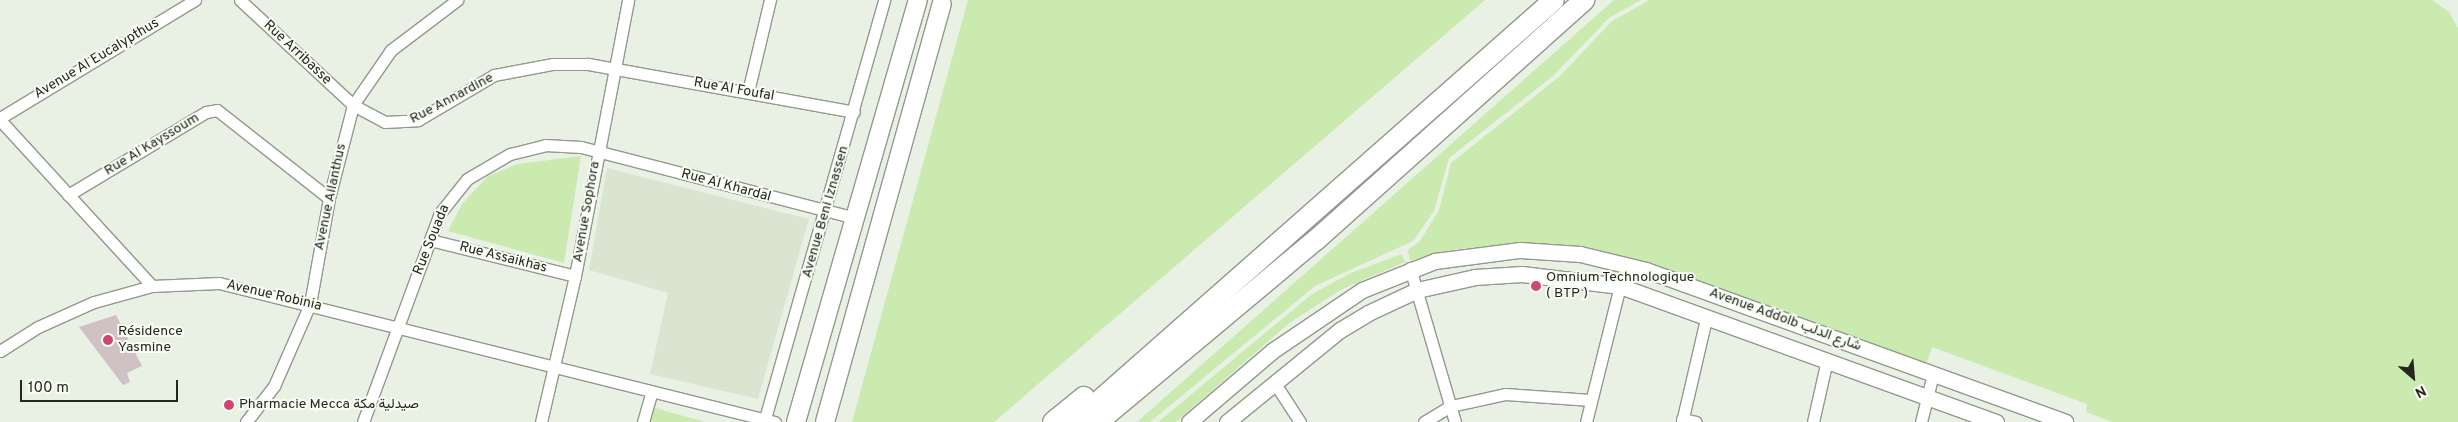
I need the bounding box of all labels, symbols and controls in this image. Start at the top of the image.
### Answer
street label: Avenue Al Eucalypthus [31,15,163,103]
street label: Rue Arribasse [259,17,335,89]
street label: Rue Annardine [407,70,497,128]
street label: Rue Al Foufal [692,75,776,105]
street label: Rue Al Kayssoum [101,110,203,180]
street label: Avenue Ailanthus [311,142,351,252]
street label: Avenue Beni Iznassen [799,144,853,280]
street label: Avenue Sophora [570,160,604,264]
street label: Rue Al Khardal [679,166,773,206]
street label: Rue Souada [410,202,454,278]
street label: Rue Assaikhas [457,239,549,277]
place label: Omnium Technologique ( BTP ) [1546,270,1695,302]
street label: Avenue Robinia [225,277,323,315]
marker: Omnium Technologique ( BTP ) [1530,280,1542,292]
street label: Avenue Addolb شارع الدلب [1706,285,1864,355]
place label: Résidence Yasmine [118,324,183,357]
marker: Résidence Yasmine [102,334,114,346]
north arrow [2388,352,2438,402]
scale bar [22,370,180,402]
text: 100 m [28,379,69,398]
text: N [2412,381,2428,401]
place label: Pharmacie Mecca صيدلية مكة [239,397,419,413]
marker: Pharmacie Mecca صيدلية مكة [223,399,235,411]

